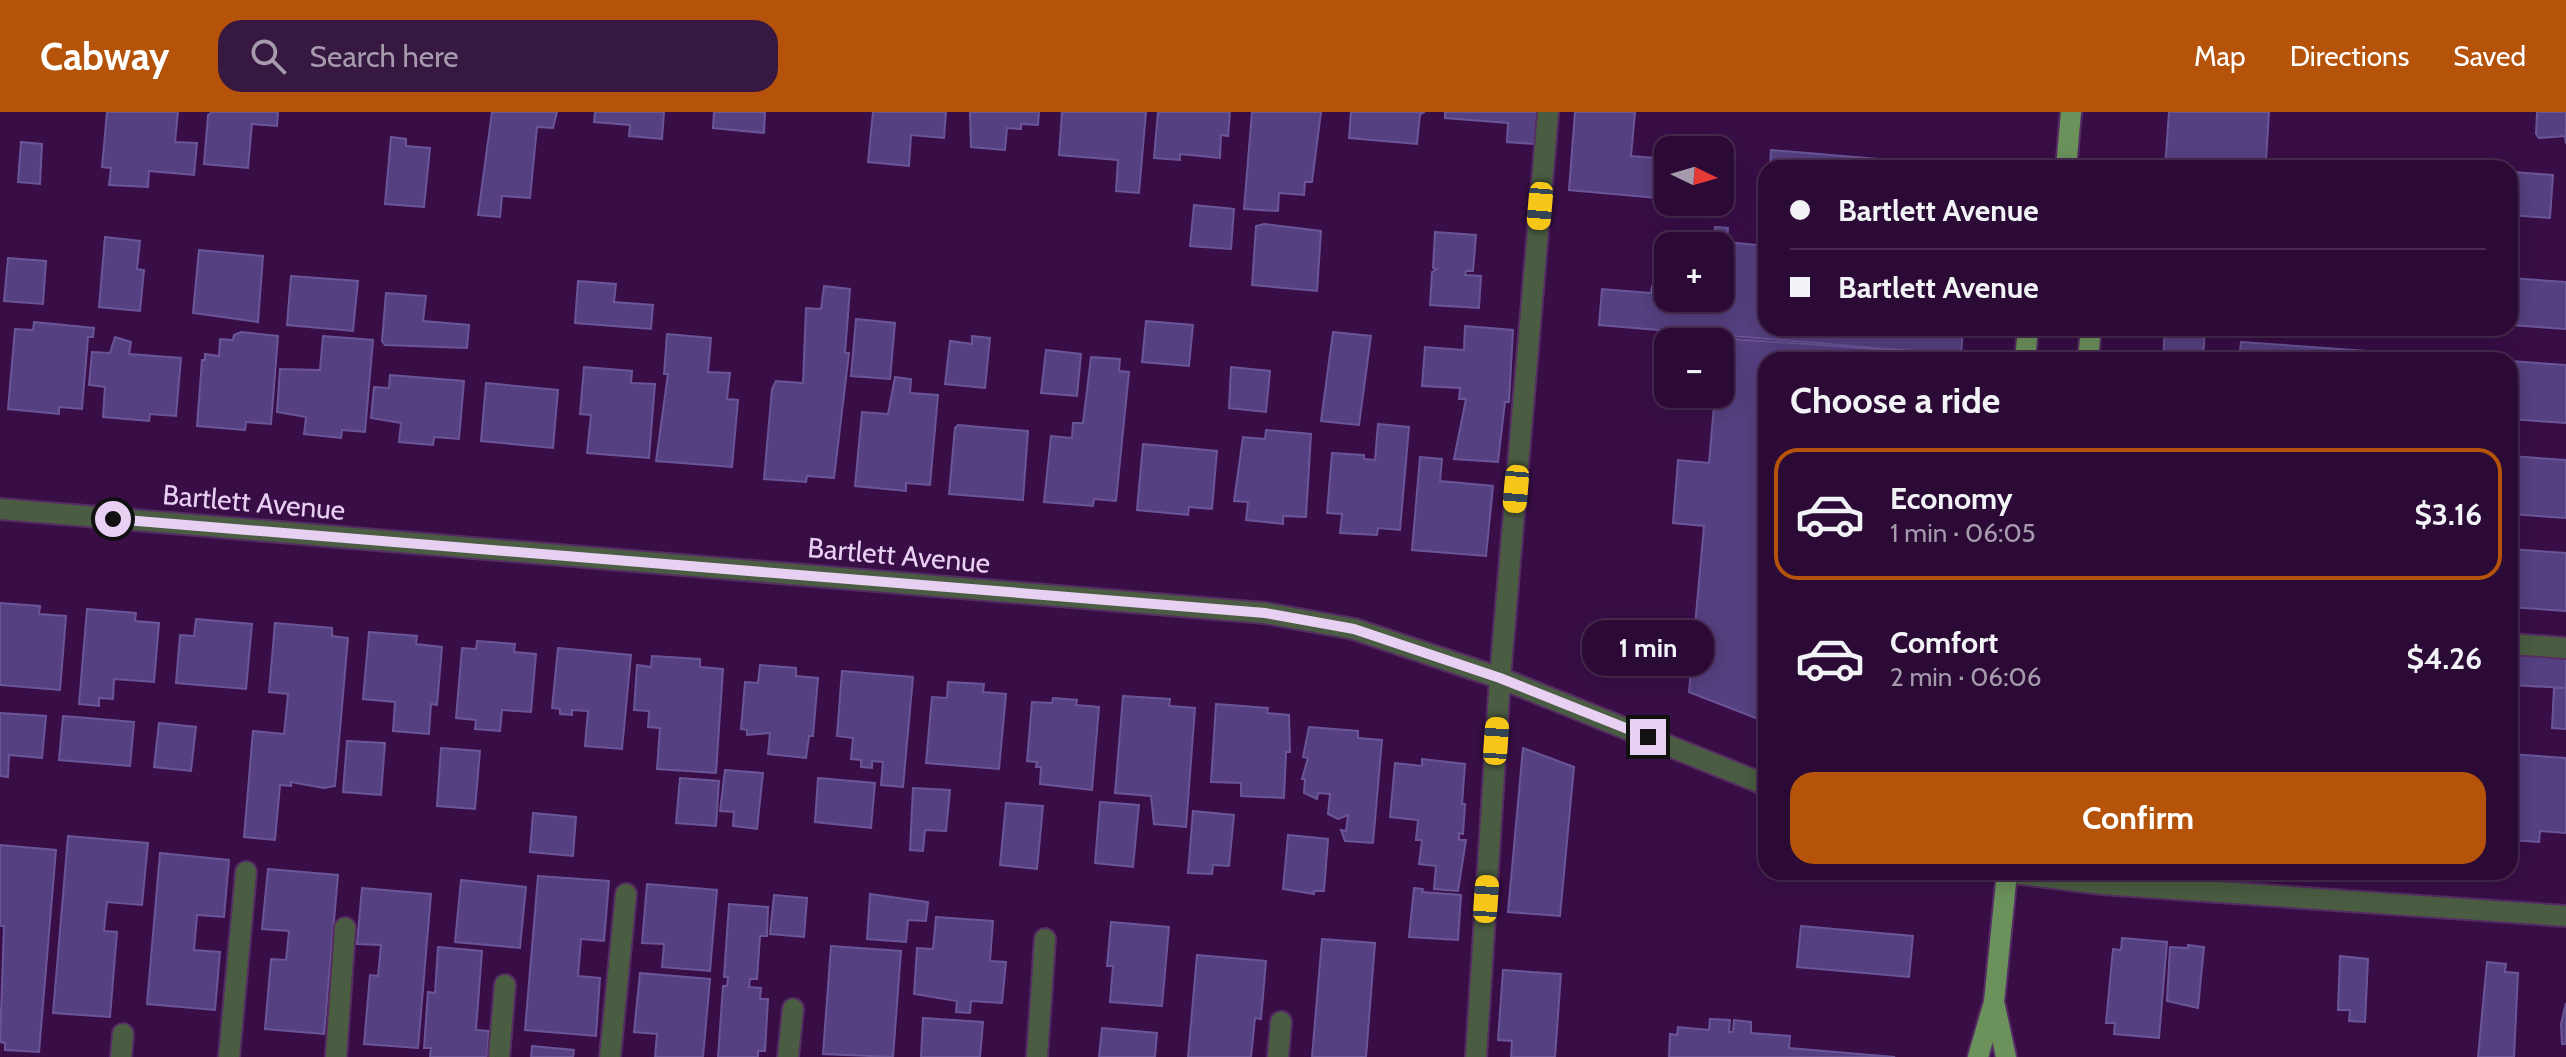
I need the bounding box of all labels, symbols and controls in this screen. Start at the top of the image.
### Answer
search box [218,20,778,92]
text: Cabway [40,33,170,80]
icon: search [246,34,290,78]
text: Search here [310,38,459,75]
text: Map [2194,39,2246,73]
text: Directions [2290,39,2409,73]
text: Saved [2453,39,2526,73]
north arrow [1654,136,1734,216]
map controls [1654,136,1734,408]
car [1526,181,1554,231]
text: Bartlett Avenue [1838,192,2039,229]
button: + [1654,232,1734,312]
text: Bartlett Avenue [1838,269,2039,306]
button: − [1654,328,1734,408]
text: Choose a ride [1790,378,2000,422]
car [1502,464,1530,514]
street label: Bartlett Avenue [161,477,347,527]
icon: car [1794,478,1866,550]
text: Economy [1890,480,2013,517]
text: $3.16 [2414,496,2482,533]
route start [95,501,131,537]
text: 1 min · 06:05 [1890,517,2036,549]
street label: Bartlett Avenue [806,530,992,580]
callout: 1 min [1582,621,1714,677]
icon: car [1794,622,1866,694]
text: Comfort [1890,624,1998,661]
text: 1 min [1619,632,1677,664]
text: $4.26 [2407,640,2482,677]
text: 2 min · 06:06 [1890,661,2041,693]
car [1482,716,1510,766]
route end [1630,719,1666,755]
button: Confirm [1790,772,2486,864]
car [1472,874,1500,924]

